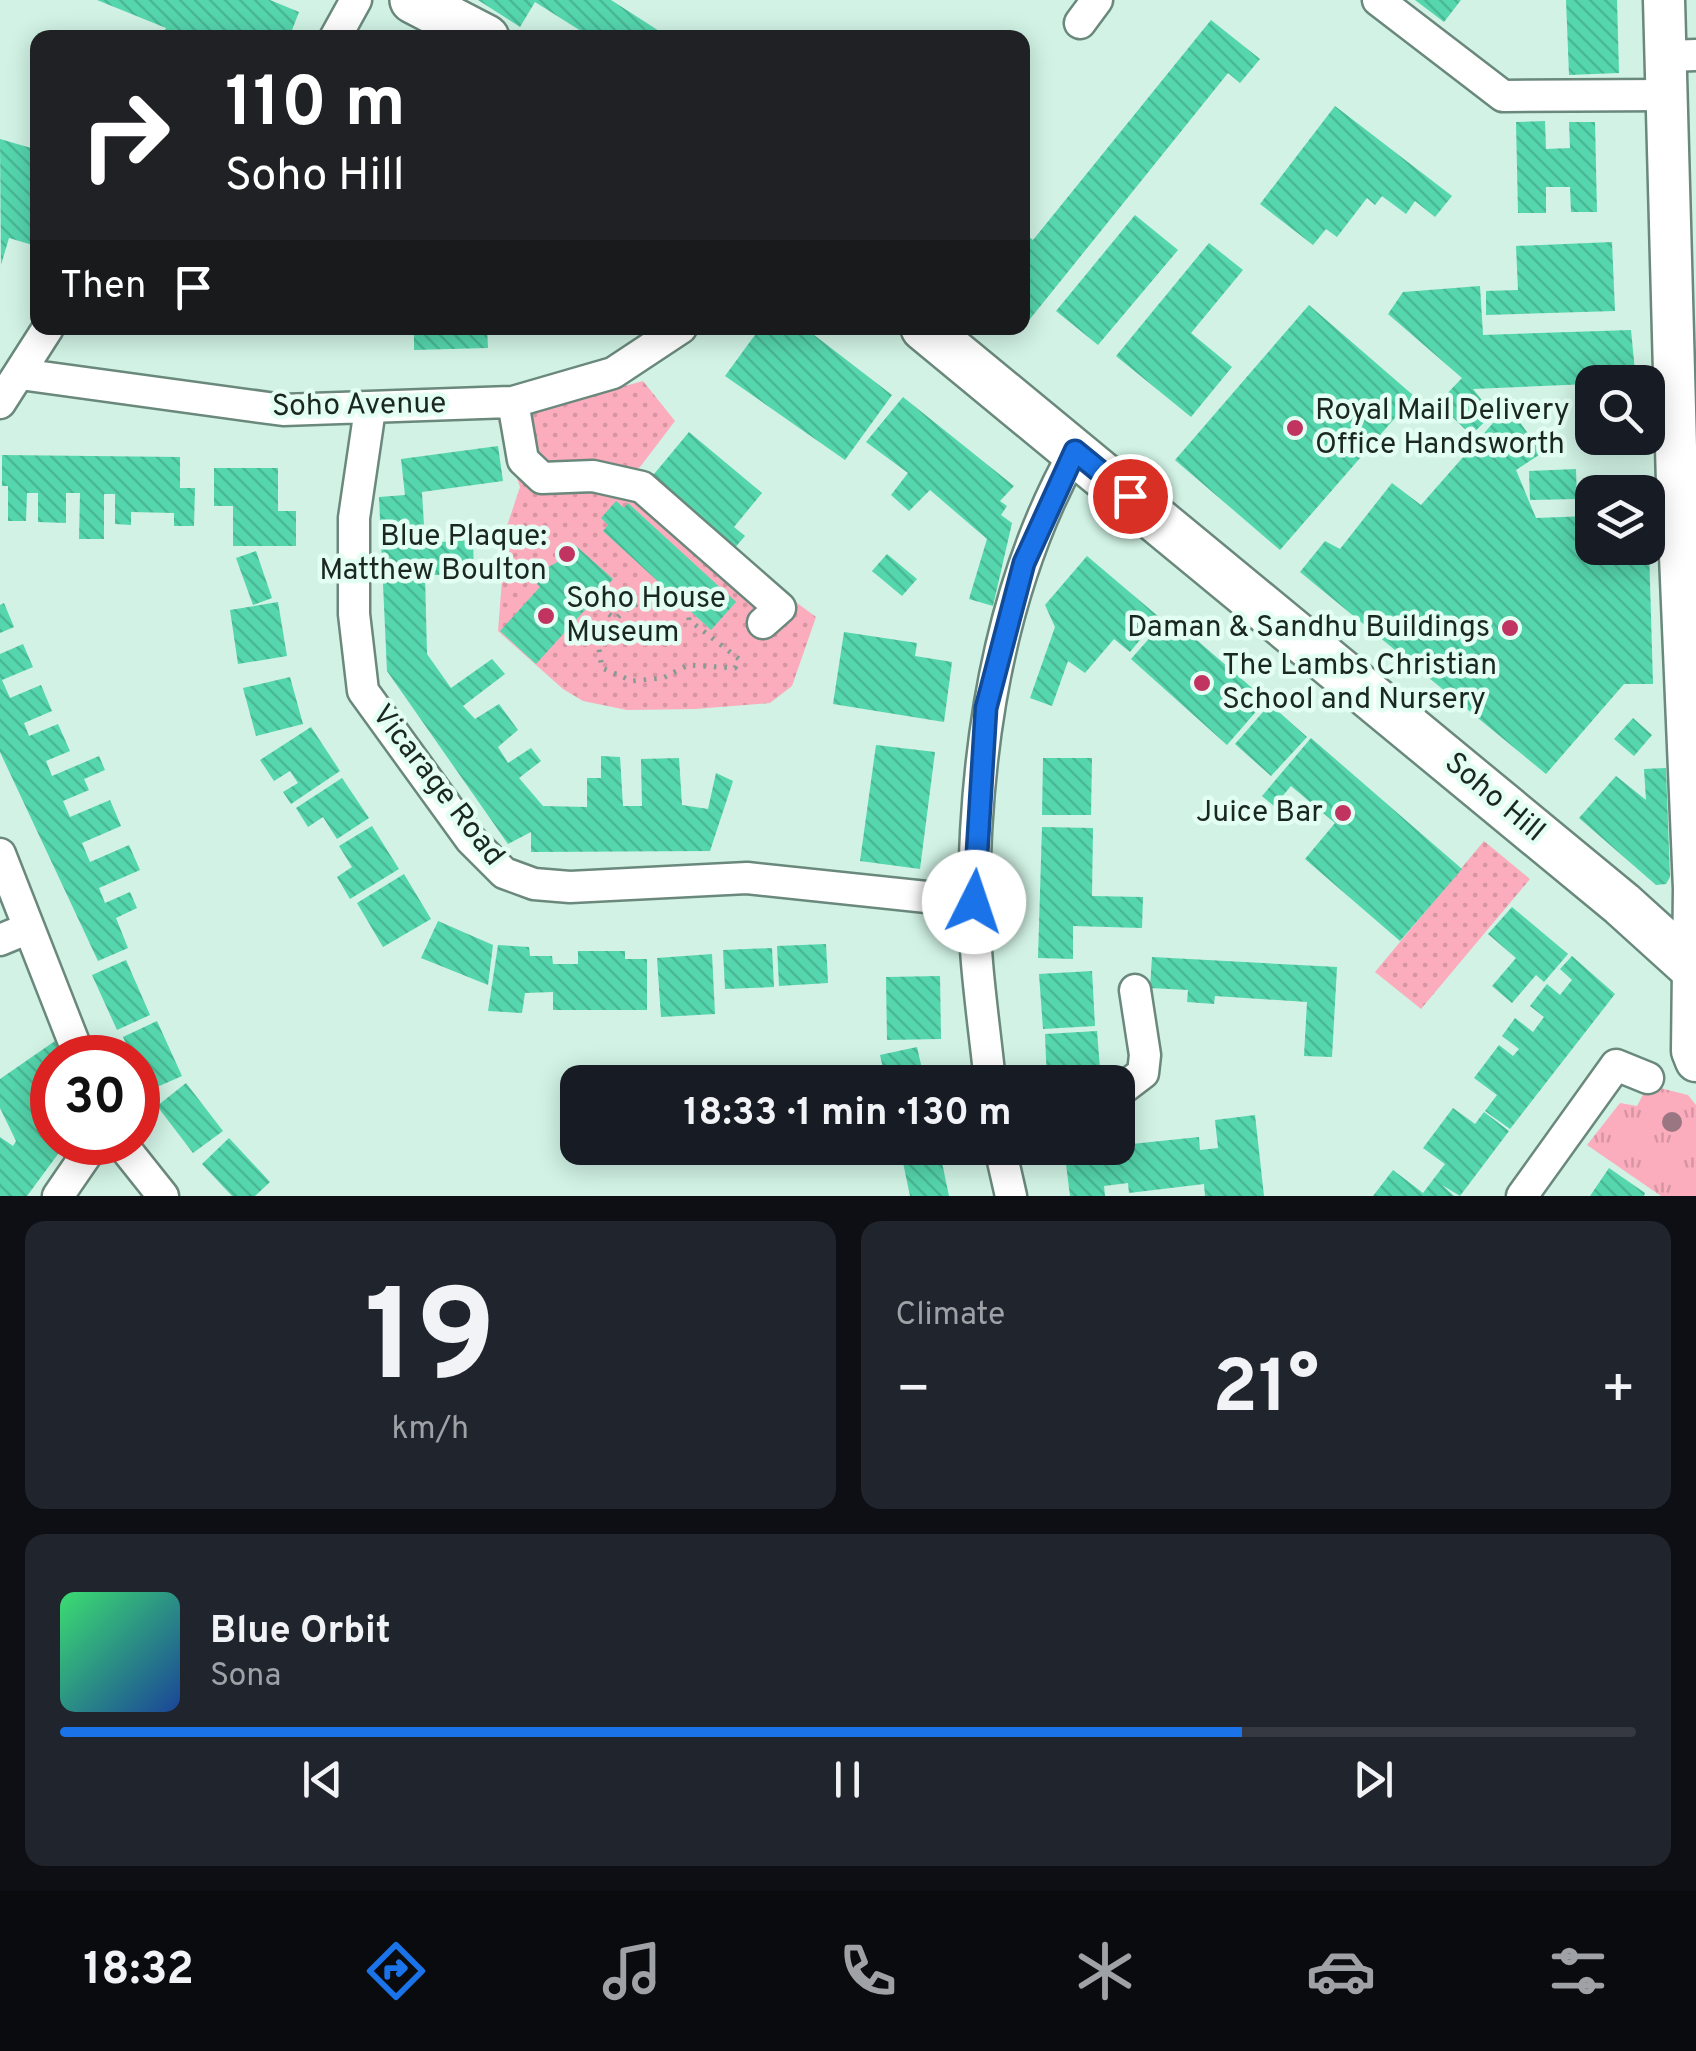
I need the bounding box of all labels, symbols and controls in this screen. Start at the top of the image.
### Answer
text: 110 m [225,62,406,151]
icon: right [60,70,190,200]
text: Soho Hill [225,149,404,206]
icon: arrive [166,260,221,315]
text: Then [60,263,146,312]
map controls [1575,365,1665,565]
button: search [1575,365,1665,455]
street label: Soho Avenue [271,386,447,426]
place label: Royal Mail Delivery Office Handsworth [1315,393,1570,464]
marker: Royal Mail Delivery Office Handsworth [1284,417,1306,439]
pin [1088,454,1173,539]
icon: arrive [1103,469,1158,524]
button: layers [1575,475,1665,565]
place label: Blue Plaque: Matthew Boulton [319,519,547,590]
marker: Blue Plaque: Matthew Boulton [556,543,578,565]
place label: Soho House Museum [566,581,726,652]
marker: Soho House Museum [535,605,557,627]
place label: Daman & Sandhu Buildings [1127,610,1490,647]
marker: Daman & Sandhu Buildings [1499,617,1521,639]
place label: The Lambs Christian School and Nursery [1222,648,1497,719]
marker: The Lambs Christian School and Nursery [1191,672,1213,694]
street label: Vicarage Road [362,698,512,874]
street label: Soho Hill [1436,745,1552,851]
place label: Juice Bar [1196,795,1323,832]
marker: Juice Bar [1332,802,1354,824]
position arrow [922,850,1026,954]
speed limit sign: 30 [30,1035,160,1165]
text: 18:33 · 1 min · 130 m [683,1090,1012,1139]
text: 19 [364,1262,496,1427]
text: Climate [896,1296,1005,1336]
text: 21° [1212,1344,1319,1439]
text: − [896,1357,931,1427]
text: + [1601,1357,1636,1427]
text: km/h [391,1410,469,1450]
text: Blue Orbit [210,1608,391,1657]
text: Sona [210,1657,281,1697]
icon: previous [295,1752,350,1807]
icon: pause [820,1752,875,1807]
icon: next [1346,1752,1401,1807]
icon: directions [361,1936,431,2006]
icon: music [597,1936,667,2006]
icon: phone [833,1936,903,2006]
icon: climate [1070,1936,1140,2006]
icon: car [1306,1936,1376,2006]
icon: filters [1543,1936,1613,2006]
text: 18:32 [83,1943,194,2000]

